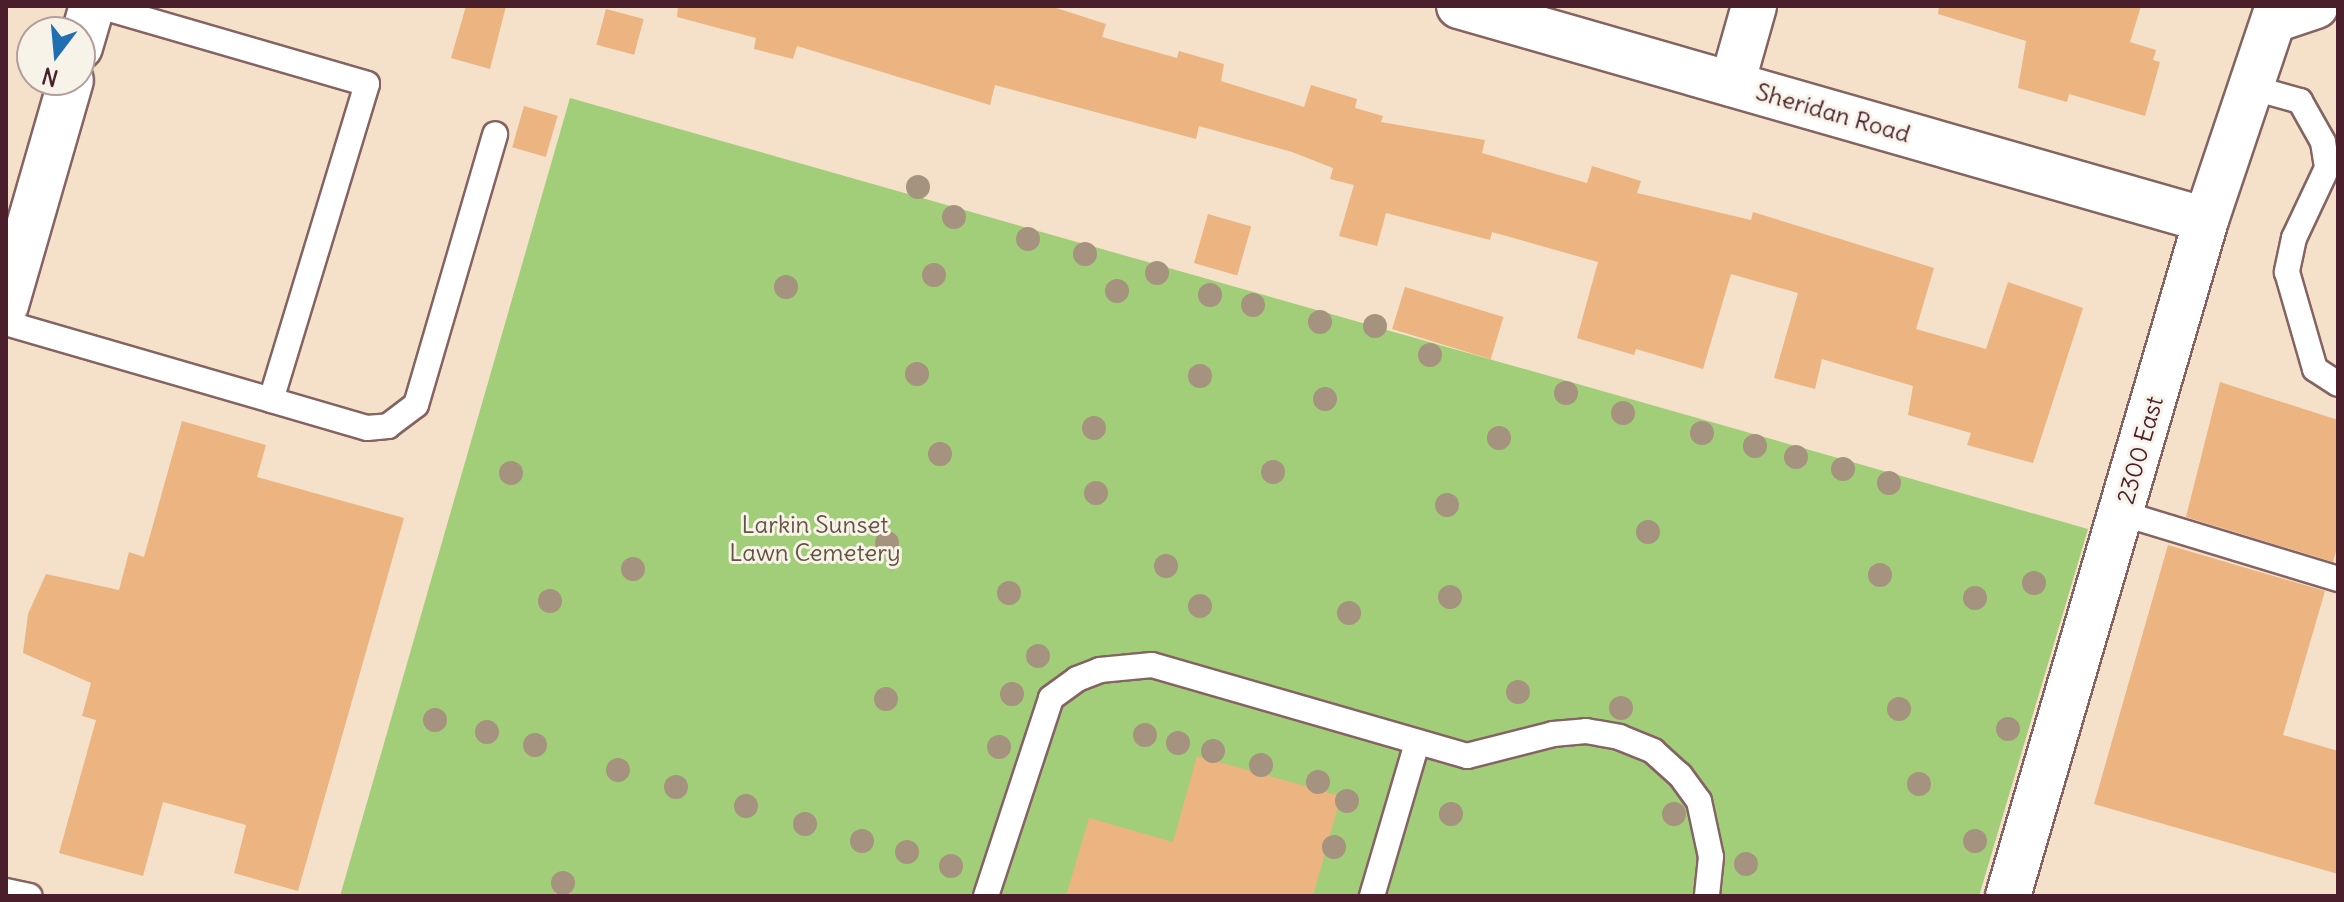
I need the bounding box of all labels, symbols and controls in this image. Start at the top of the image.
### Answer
north arrow [16,16,96,96]
text: N [39,62,61,93]
street label: Sheridan Road [1753,77,1913,149]
street label: 2300 East [2111,393,2169,507]
park label: Larkin Sunset Lawn Cemetery [729,511,901,567]

